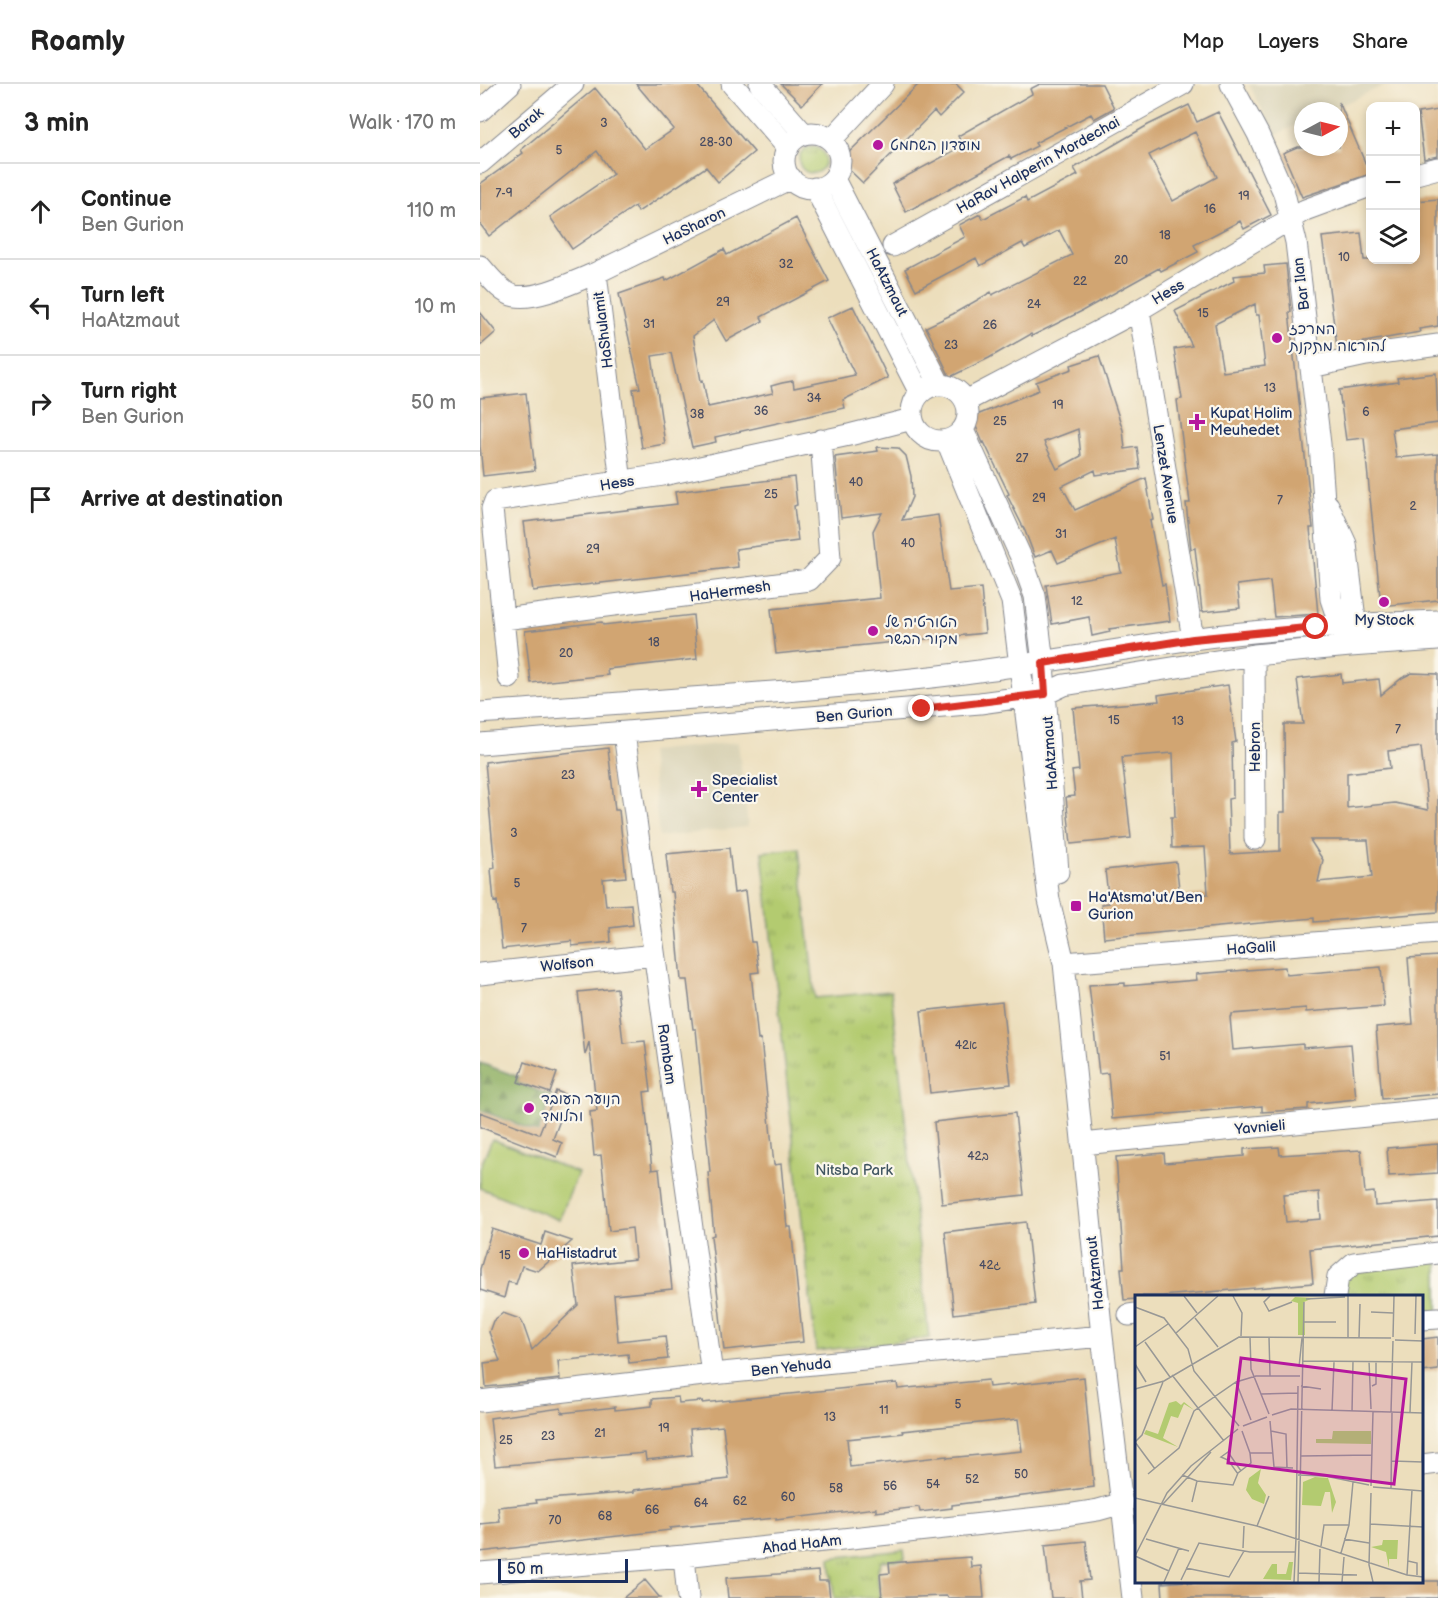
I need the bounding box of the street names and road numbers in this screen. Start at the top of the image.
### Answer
street label: Barak [505,103,548,143]
street label: HaRav Halperin Mordechai [953,113,1123,218]
street label: HaSharon [660,203,729,250]
street label: HaAtzmaut [861,245,912,320]
street label: Bar Ilan [1289,256,1314,311]
street label: Hess [1148,275,1189,310]
street label: HaShulamit [589,290,618,369]
street label: Lenzet Avenue [1148,423,1183,525]
street label: Hess [598,471,636,496]
street label: HaHermesh [688,576,772,607]
street label: Ben Gurion [815,702,893,727]
street label: HaAtzmaut [1038,715,1063,791]
street label: Hebron [1246,722,1265,772]
street label: HaGalil [1226,937,1276,960]
street label: Wolfson [540,952,595,977]
street label: Rambam [653,1023,680,1086]
street label: Yavnieli [1233,1116,1286,1139]
street label: HaAtzmaut [1082,1235,1109,1311]
street label: Ben Yehuda [750,1354,832,1381]
street label: Ahad HaAm [761,1531,843,1558]

